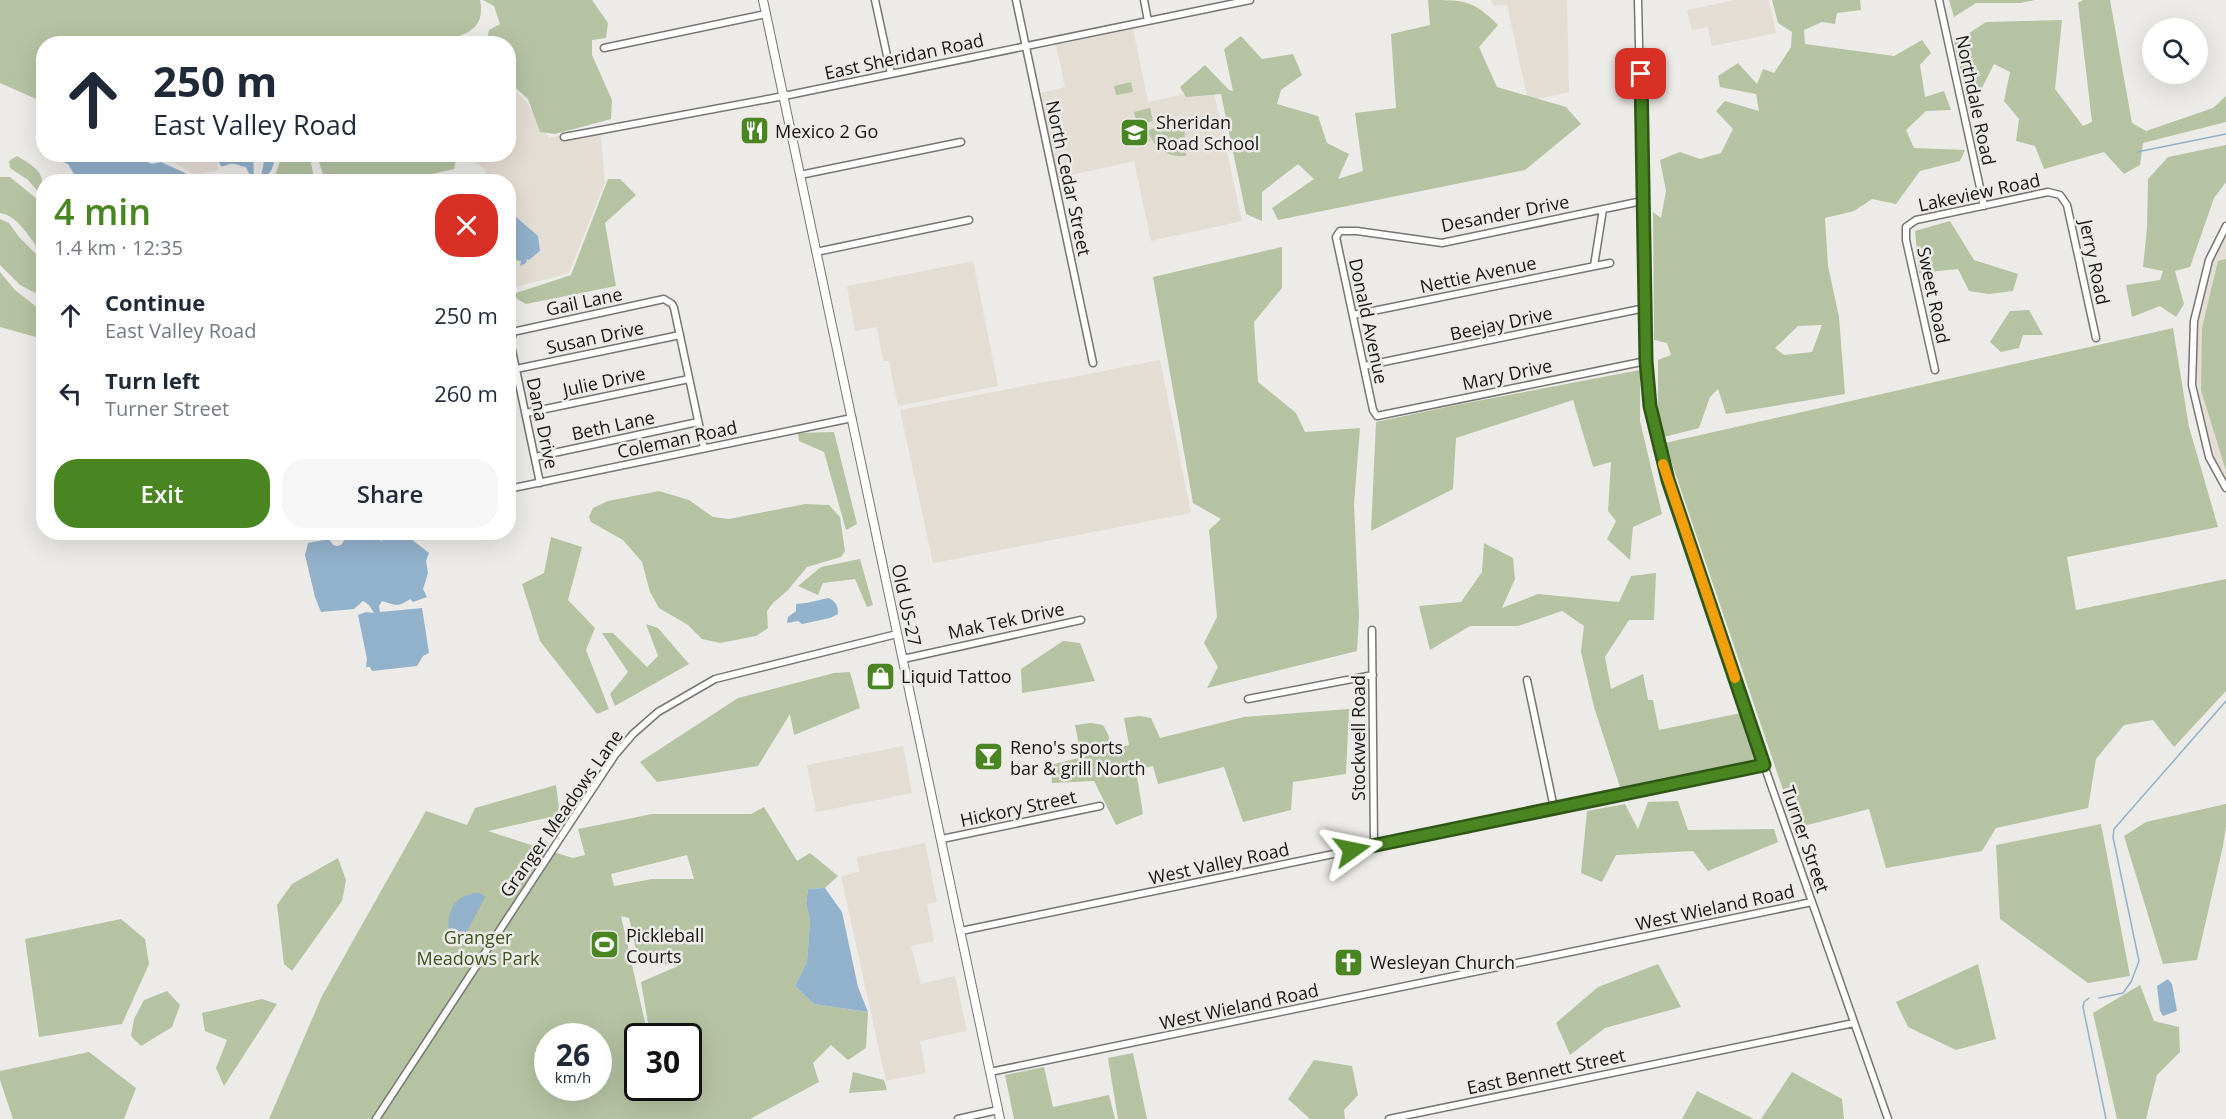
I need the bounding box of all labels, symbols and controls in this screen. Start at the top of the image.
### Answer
map controls [2142,18,2208,84]
button: search [2142,18,2208,84]
street label: East Sheridan Road [822,27,986,85]
street label: Northdale Road [1950,33,2002,167]
pin [1615,48,1666,99]
text: 250 m [153,52,277,109]
icon: arrive [1624,57,1657,90]
icon: ahead [54,60,132,138]
street label: North Cedar Street [1041,98,1097,258]
text: East Valley Road [153,106,357,143]
place label: Sheridan Road School [1156,110,1259,155]
restaurant icon: Mexico 2 Go [738,115,770,147]
school or university icon: Sheridan Road School [1119,116,1151,148]
place label: Mexico 2 Go [775,119,878,143]
street label: Lakeview Road [1916,167,2042,217]
text: 4 min [54,187,151,236]
street label: Desander Drive [1439,189,1571,237]
button: close [435,194,498,257]
street label: Jerry Road [2074,215,2116,307]
text: 1.4 km · 12:35 [54,234,183,261]
street label: Sweet Road [1912,245,1956,345]
street label: Nettie Avenue [1418,250,1538,298]
street label: Donald Avenue [1344,256,1394,386]
street label: Gail Lane [544,281,624,321]
text: Continue [105,287,205,317]
icon: ahead [54,299,87,332]
text: 250 m [434,300,498,330]
street label: Beejay Drive [1448,300,1554,346]
street label: Susan Drive [544,315,646,359]
text: East Valley Road [105,317,256,344]
street label: Mary Drive [1460,353,1554,395]
street label: Julie Drive [559,361,647,402]
text: Turn left [105,365,200,395]
street label: Dana Drive [522,375,564,471]
icon: left [54,377,87,410]
text: 260 m [434,378,498,408]
text: Turner Street [105,395,229,422]
street label: Beth Lane [569,404,657,446]
street label: Coleman Road [615,415,739,463]
button: Exit [54,459,270,528]
button: Share [282,459,498,528]
street label: Old US-27 [887,562,927,648]
street label: Mak Tek Drive [946,596,1066,644]
shop icon: Liquid Tattoo [864,660,896,692]
place label: Liquid Tattoo [901,664,1012,688]
street label: Stockwell Road [1346,675,1370,801]
street label: Granger Meadows Lane [494,724,628,902]
place label: Reno's sports bar & grill North [1010,735,1145,780]
bar icon: Reno's sports bar & grill North [973,741,1005,773]
street label: Turner Street [1776,782,1836,896]
street label: Hickory Street [958,784,1078,832]
position arrow [1320,818,1384,882]
street label: West Valley Road [1147,836,1291,890]
street label: West Wieland Road [1633,878,1797,936]
place label: Pickleball Courts [626,923,704,968]
park label: Granger Meadows Park [417,925,540,970]
sports icon: Pickleball Courts [589,929,621,961]
church icon: Wesleyan Church [1333,946,1365,978]
place label: Wesleyan Church [1370,950,1515,974]
street label: West Wieland Road [1157,977,1321,1035]
speed limit sign: 30 [624,1023,702,1101]
text: 26 [556,1034,590,1075]
street label: East Bennett Street [1465,1042,1627,1100]
text: km/h [555,1067,591,1087]

